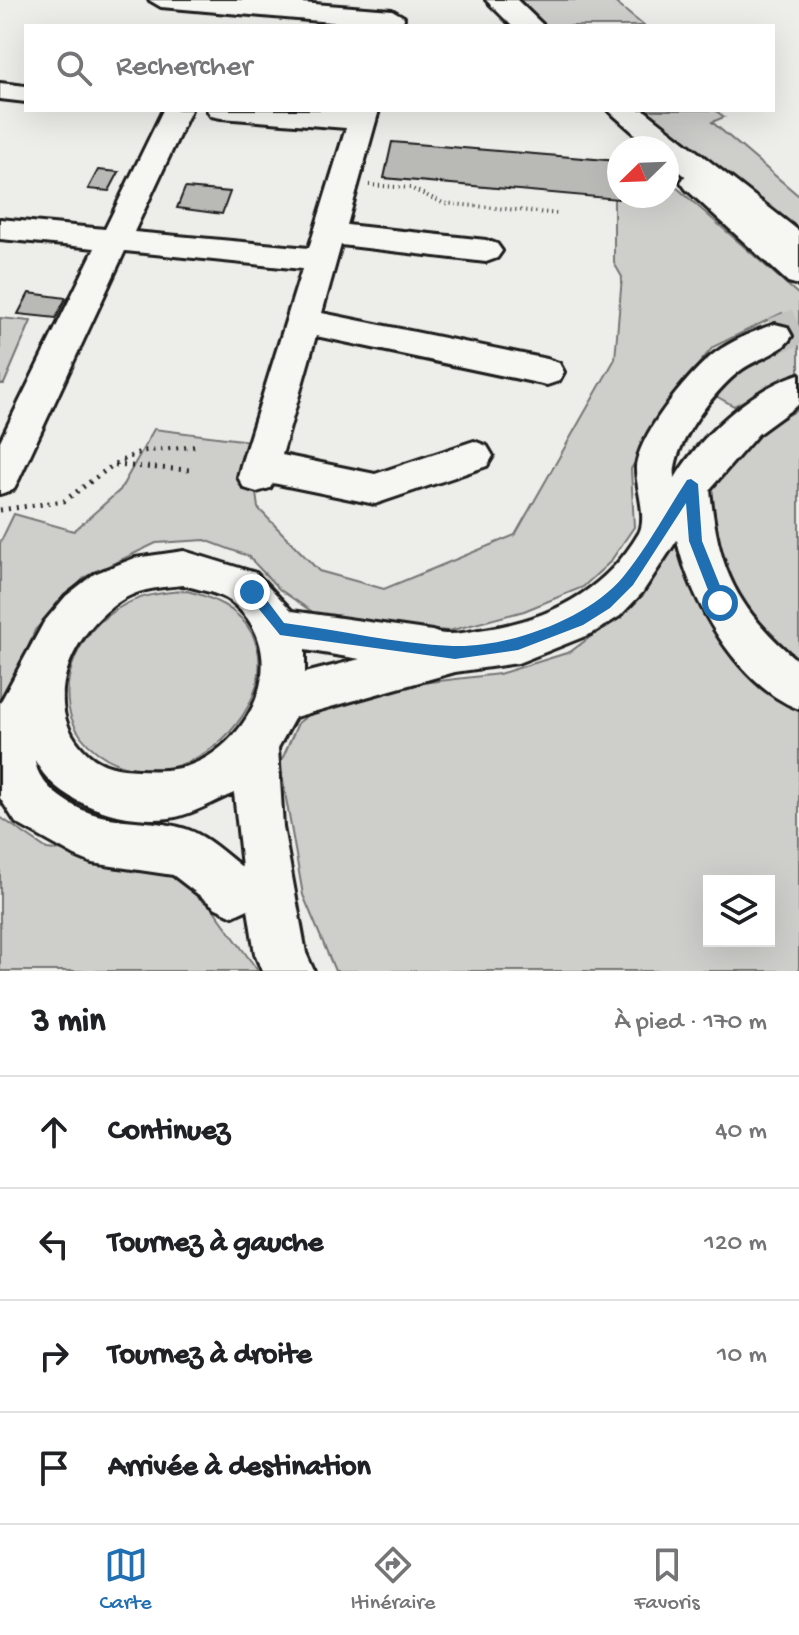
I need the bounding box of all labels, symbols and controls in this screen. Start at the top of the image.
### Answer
search box [24,24,775,112]
icon: search [52,46,96,90]
text: Rechercher [116,51,252,86]
north arrow [607,136,679,208]
route end [234,574,270,610]
route start [702,585,738,621]
map controls [703,875,775,947]
button: layers [703,875,775,947]
text: 3 min [32,1003,105,1043]
text: À pied · 170 m [615,1008,767,1039]
icon: ahead [32,1110,76,1154]
text: Continuez [108,1115,230,1150]
text: 40 m [715,1117,767,1148]
icon: left [32,1222,76,1266]
text: Tournez à gauche [108,1227,323,1262]
text: 120 m [704,1229,767,1260]
icon: right [32,1334,76,1378]
text: Tournez à droite [108,1339,312,1374]
text: 10 m [717,1341,767,1372]
icon: arrive [32,1446,76,1490]
text: Arrivée à destination [108,1451,371,1486]
tab: Carte [99,1543,152,1617]
tab: Itinéraire [351,1543,435,1617]
tab: Favoris [634,1543,700,1617]

